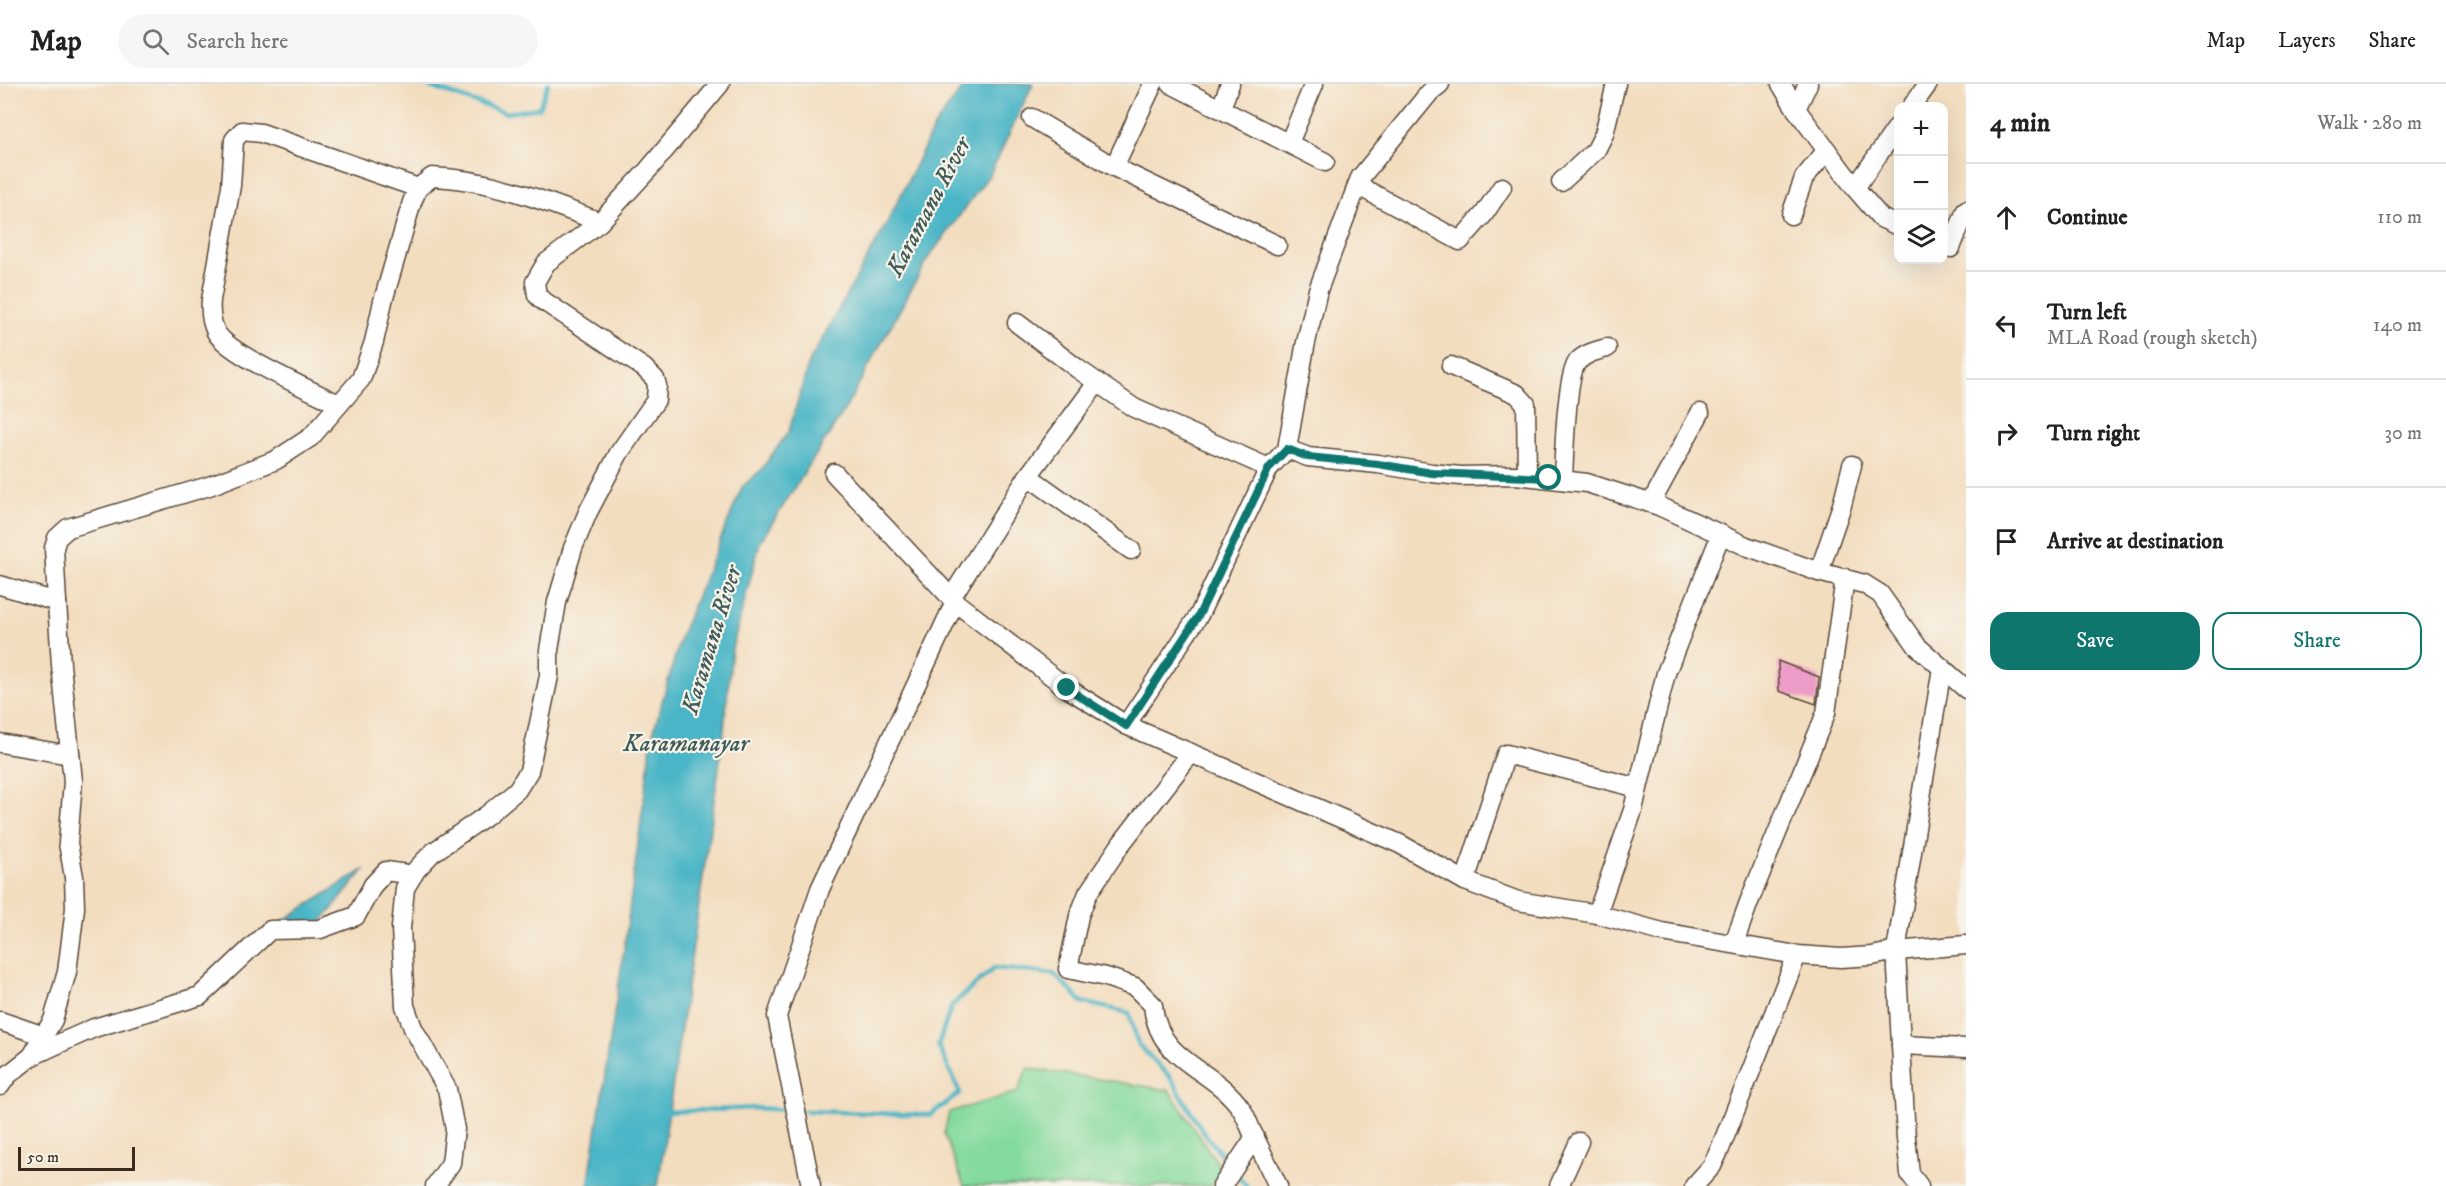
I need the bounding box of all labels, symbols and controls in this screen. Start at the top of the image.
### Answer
search box [118,14,538,68]
text: Map [30,24,82,59]
icon: search [139,25,172,58]
text: Search here [187,28,288,55]
text: Map [2206,28,2245,54]
text: Layers [2278,28,2336,54]
text: Share [2369,28,2416,54]
map controls [1894,102,1948,264]
button: + [1894,102,1948,156]
text: 4 min [1990,107,2050,140]
text: Walk · 280 m [2317,111,2422,136]
water label: Karamana River [879,130,979,283]
button: − [1894,156,1948,210]
icon: ahead [1990,201,2023,234]
text: Continue [2047,204,2128,231]
text: 110 m [2377,205,2422,230]
button: layers [1894,210,1948,264]
text: Turn left [2047,299,2127,326]
icon: left [1990,309,2023,342]
text: 140 m [2373,313,2422,338]
text: MLA Road (rough sketch) [2047,326,2258,351]
icon: right [1990,417,2023,450]
text: Turn right [2047,420,2140,447]
text: 30 m [2384,421,2422,446]
route start [1535,464,1561,490]
icon: arrive [1990,525,2023,558]
text: Arrive at destination [2047,528,2224,555]
water label: Karamana River [675,560,749,719]
button: Save [1990,612,2200,670]
button: Share [2212,612,2422,670]
route end [1053,674,1079,700]
water label: Karamanayar [622,729,751,759]
scale bar [18,1144,135,1172]
text: 50 m [27,1147,59,1167]

